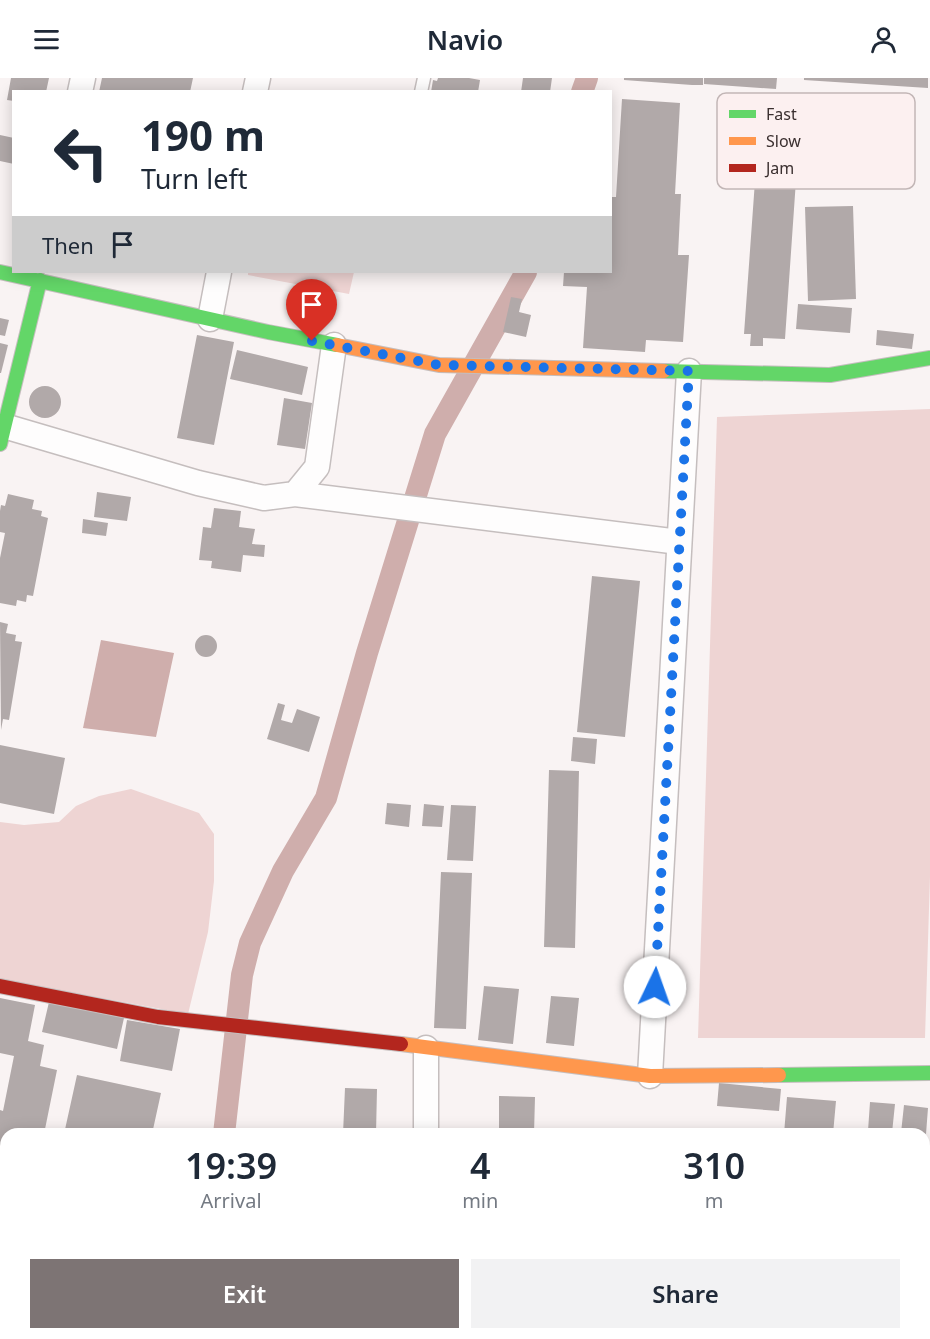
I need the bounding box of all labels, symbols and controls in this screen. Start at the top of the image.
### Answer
text: Navio [427,21,503,58]
icon: menu [30,23,63,56]
icon: person [867,23,900,56]
legend [717,93,915,189]
text: Fast [766,103,797,125]
text: 190 m [141,106,265,163]
icon: left [42,114,120,192]
text: Slow [766,130,801,152]
text: Jam [764,157,794,179]
text: Turn left [141,160,247,197]
icon: arrive [106,228,139,261]
text: Then [42,230,94,260]
pin [286,279,337,341]
icon: arrive [295,288,328,321]
position arrow [623,955,687,1019]
text: 19:39 [185,1141,277,1190]
text: 4 [470,1141,491,1190]
text: 310 [683,1141,745,1190]
text: Arrival [201,1187,262,1214]
text: min [462,1187,498,1214]
text: m [705,1187,724,1214]
button: Exit [30,1259,459,1328]
button: Share [471,1259,900,1328]

